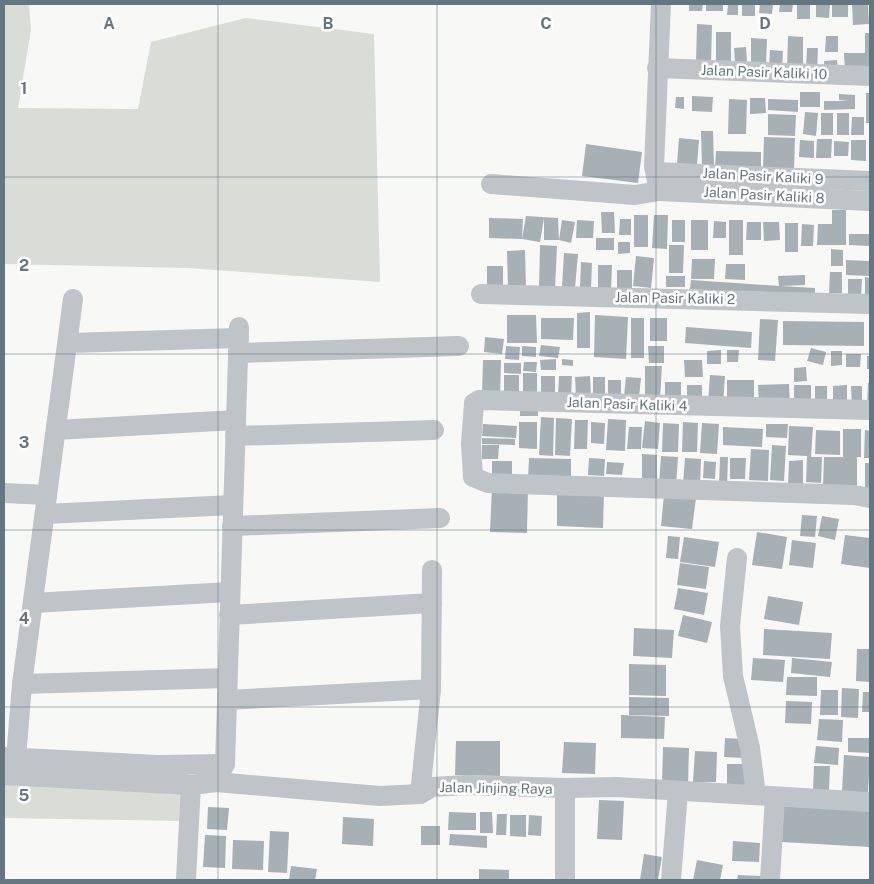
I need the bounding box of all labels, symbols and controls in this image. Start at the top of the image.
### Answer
text: A [103,14,115,33]
text: B [323,14,334,33]
text: C [540,14,552,33]
text: D [759,14,771,33]
street label: Jalan Pasir Kaliki 10 [701,62,827,82]
text: 1 [21,79,27,98]
street label: Jalan Pasir Kaliki 9 [702,165,824,187]
street label: Jalan Pasir Kaliki 8 [703,184,825,206]
text: 2 [19,256,29,275]
street label: Jalan Pasir Kaliki 2 [615,289,735,307]
street label: Jalan Pasir Kaliki 4 [566,394,688,414]
text: 3 [19,433,29,452]
text: 4 [19,609,30,628]
street label: Jalan Jinjing Raya [439,779,553,797]
text: 5 [19,786,30,805]

